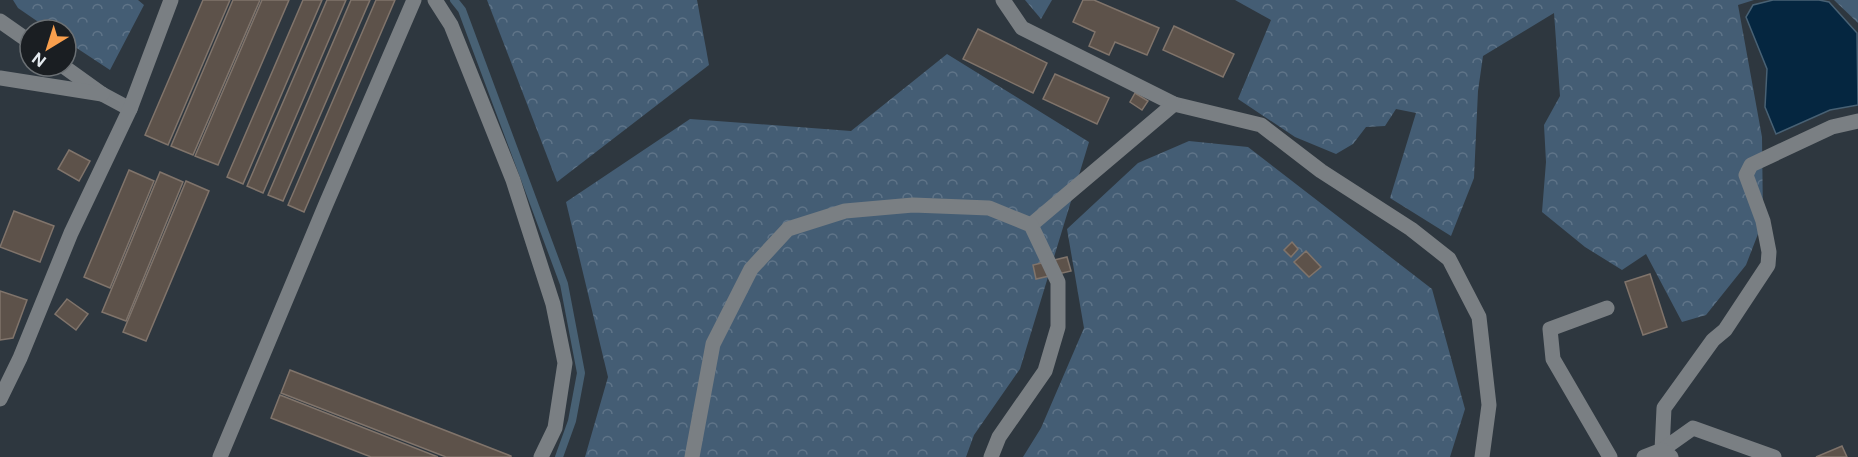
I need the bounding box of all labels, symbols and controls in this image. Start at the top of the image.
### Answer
north arrow [18,18,78,78]
text: N [28,48,50,71]

